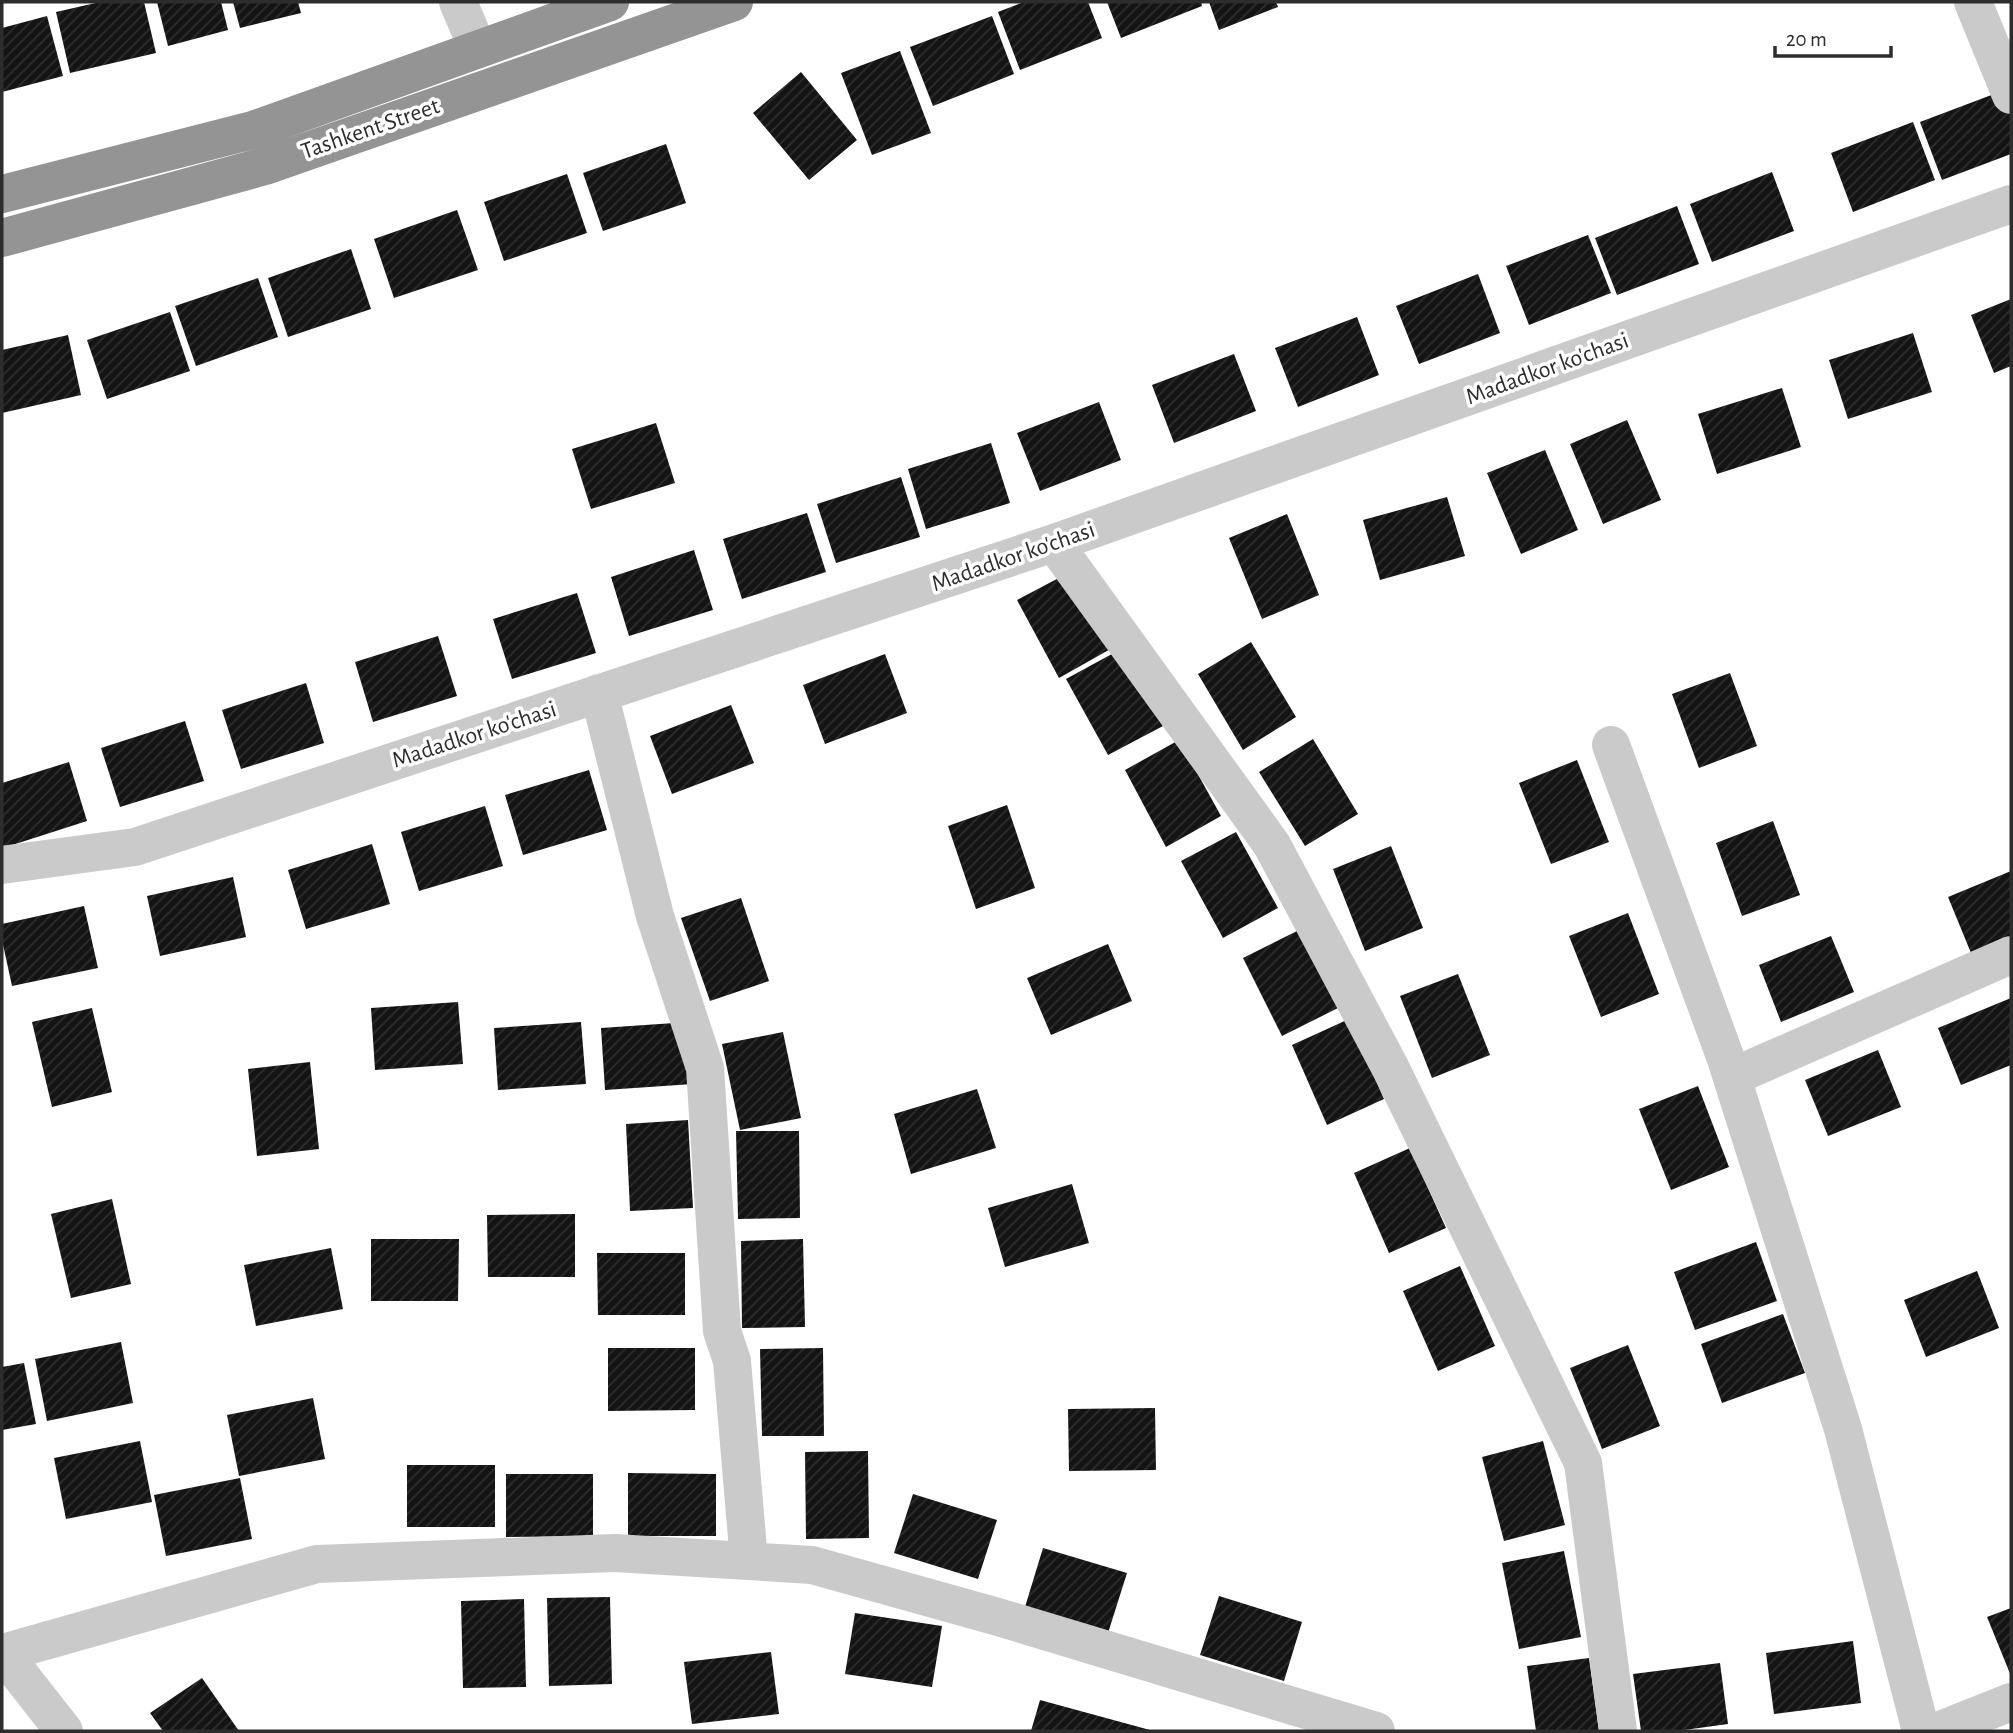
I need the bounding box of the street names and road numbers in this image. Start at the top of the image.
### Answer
street label: Tashkent Street [298,94,443,164]
street label: Madadkor ko'chasi [1463,328,1632,409]
street label: Madadkor ko'chasi [929,518,1098,596]
street label: Madadkor ko'chasi [389,697,559,773]

